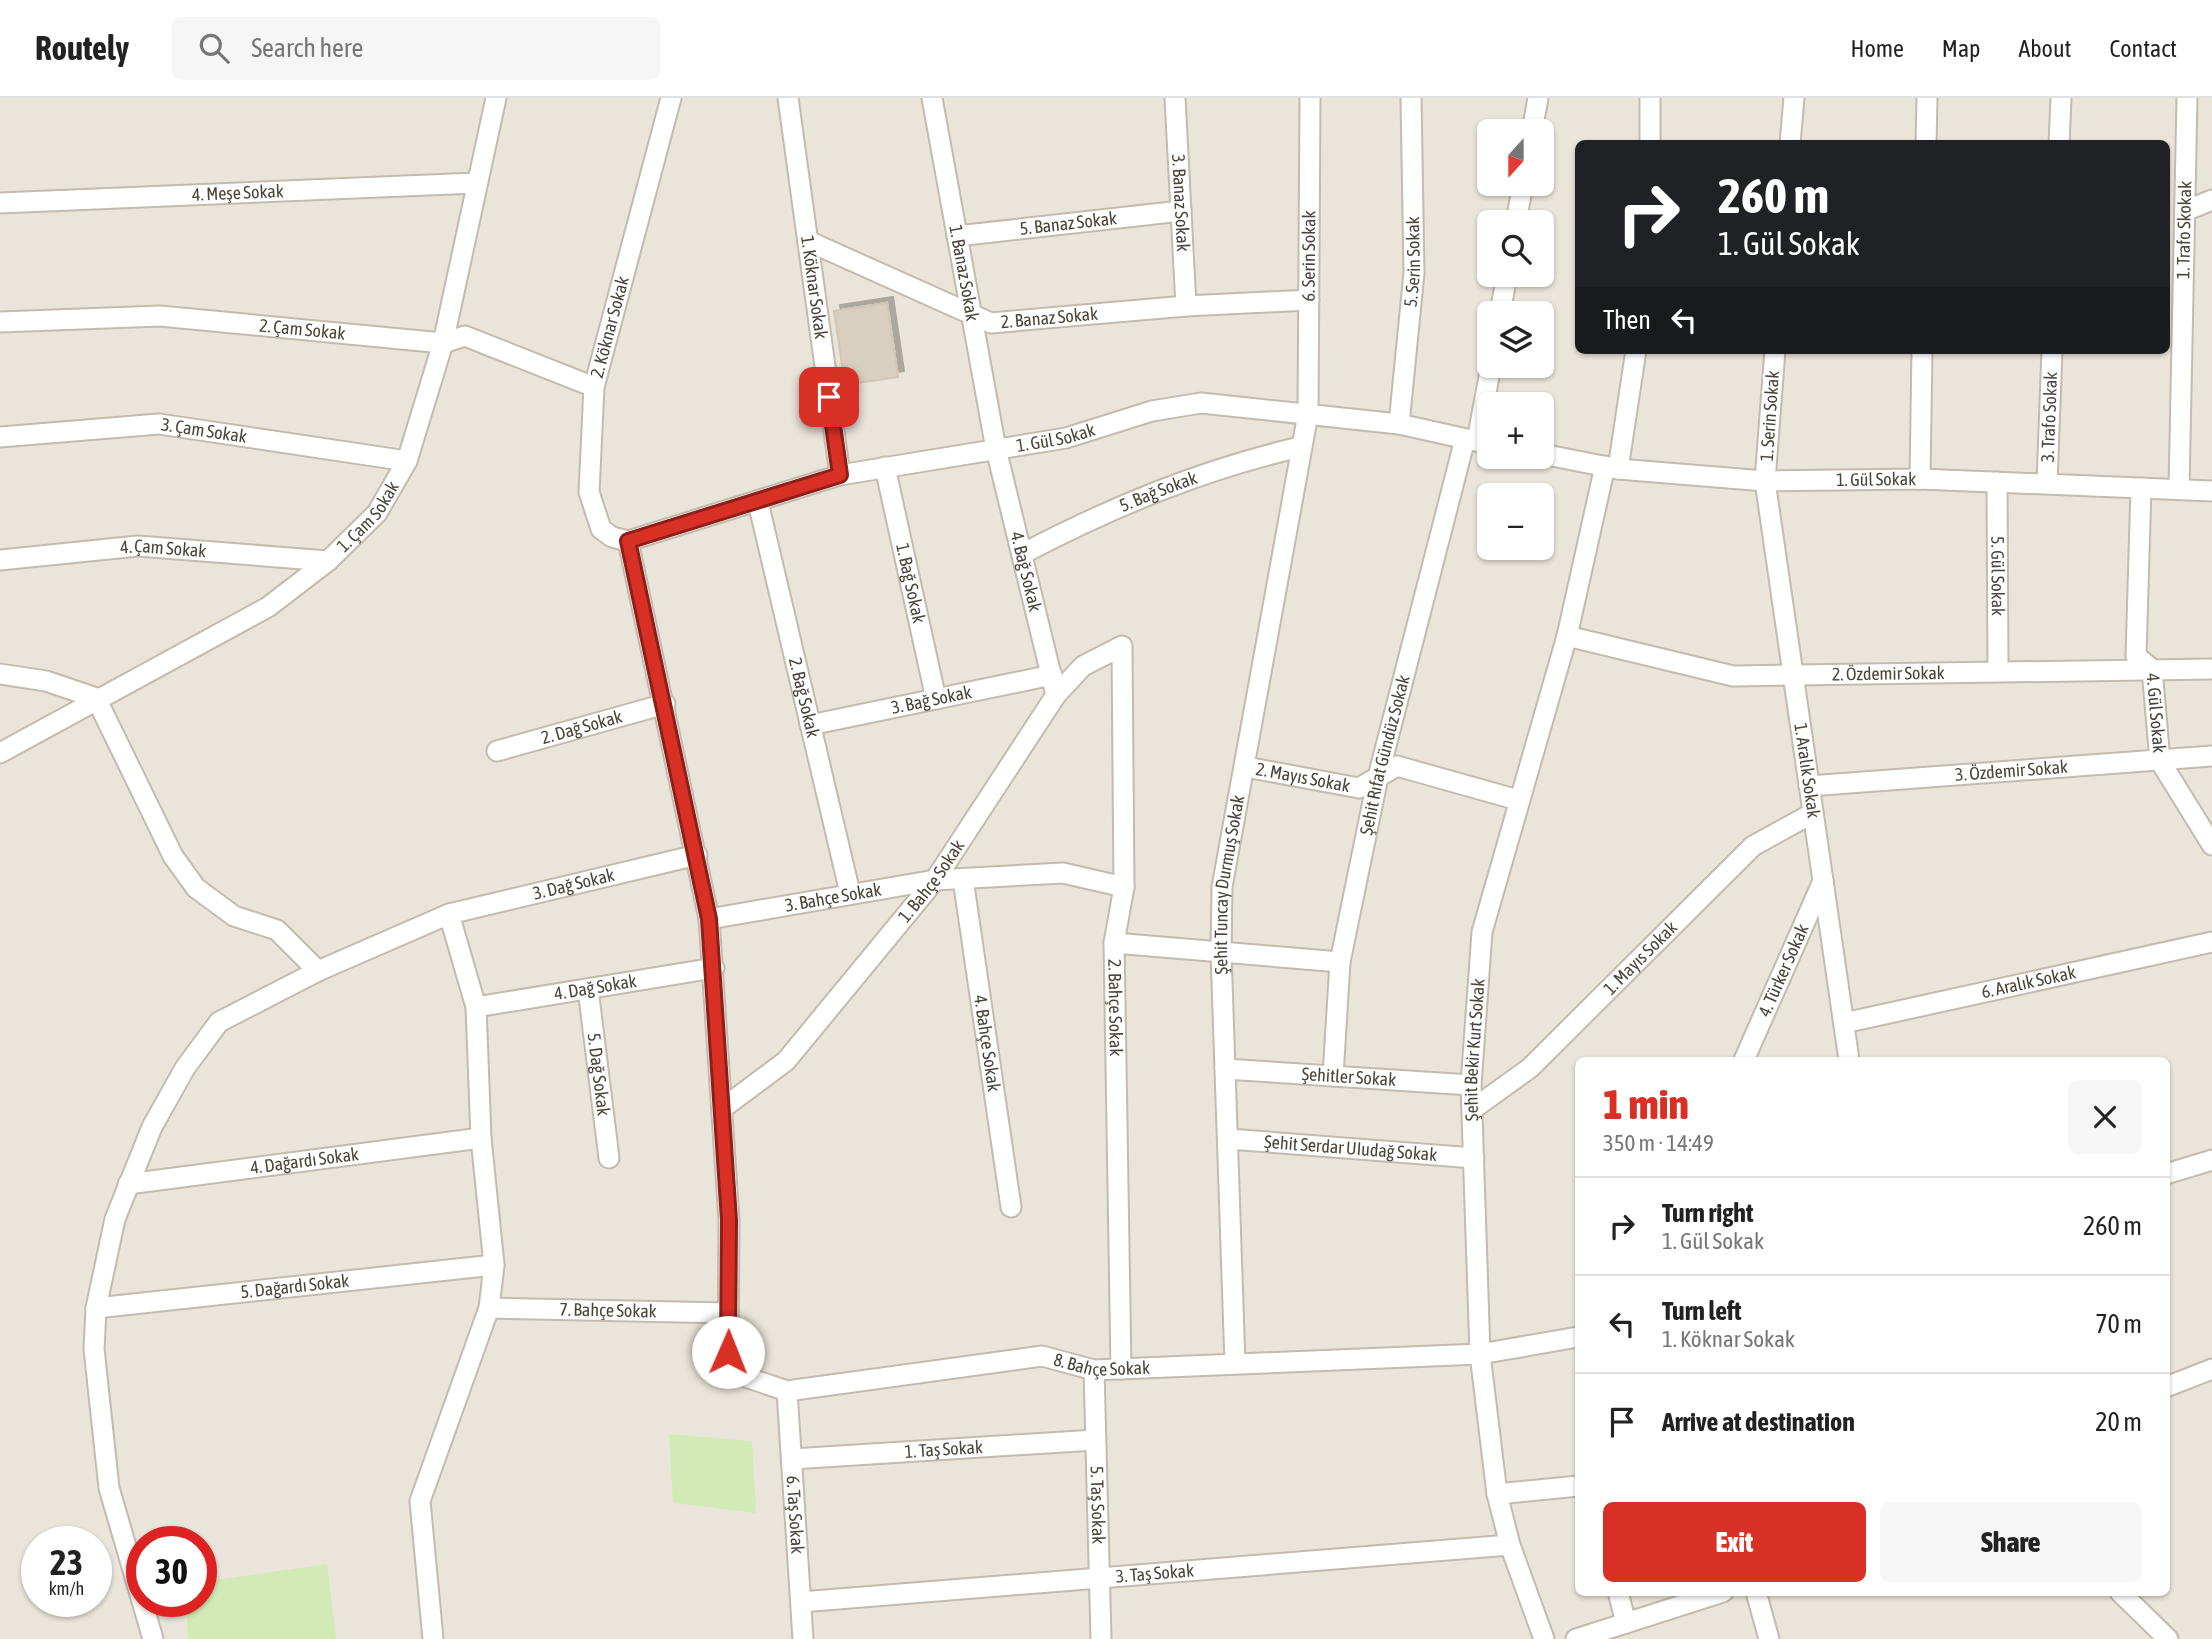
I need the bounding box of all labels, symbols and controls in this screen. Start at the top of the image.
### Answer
search box [171,17,661,80]
text: Routely [35,29,129,67]
icon: search [195,29,233,67]
text: Search here [251,33,363,63]
text: Home [1850,35,1904,62]
text: Map [1942,35,1980,62]
text: About [2018,35,2071,62]
text: Contact [2109,35,2177,62]
north arrow [1477,119,1554,196]
map controls [1477,119,1554,560]
street label: 3. Banaz Sokak [1168,154,1194,252]
text: 260 m [1718,167,1829,223]
icon: right [1603,168,1694,259]
street label: 4. Meşe Sokak [192,180,284,205]
street label: 1. Trafo Skokak [2172,181,2195,279]
street label: 5. Banaz Sokak [1019,207,1118,239]
street label: 6. Serin Sokak [1298,210,1319,301]
button: search [1477,210,1554,287]
street label: 5. Serin Sokak [1400,216,1424,308]
street label: 1. Banaz Sokak [945,223,983,323]
text: 1. Gül Sokak [1718,225,1860,262]
street label: 1. Köknar Sokak [797,234,832,340]
street label: 2. Köknar Sokak [586,274,633,380]
button: layers [1477,301,1554,378]
icon: left [1665,301,1703,339]
street label: 2. Banaz Sokak [1000,303,1099,332]
text: Then [1603,305,1651,335]
street label: 2. Çam Sokak [258,315,346,344]
pin [799,367,859,427]
street label: 1. Serin Sokak [1756,370,1783,462]
street label: 3. Trafo Sokak [2037,371,2061,463]
icon: arrive [810,378,848,416]
button: + [1477,392,1554,469]
street label: 3. Çam Sokak [160,413,248,447]
street label: 1. Gül Sokak [1015,419,1098,456]
street label: 5. Bağ Sokak [1116,467,1200,516]
street label: 1. Gül Sokak [1836,468,1916,490]
street label: 1. Çam Sokak [332,477,403,556]
button: − [1477,483,1554,560]
street label: 4. Bağ Sokak [1007,529,1046,614]
street label: 4. Çam Sokak [119,535,207,561]
street label: 5. Gül Sokak [1987,536,2009,616]
street label: 1. Bağ Sokak [892,541,930,625]
street label: 2. Bağ Sokak [785,655,824,740]
street label: 2. Özdemir Sokak [1832,662,1945,685]
street label: 4. Gül Sokak [2142,672,2170,754]
street label: Şehit Rıfat Gündüz Sokak [1355,673,1414,837]
street label: 3. Bağ Sokak [889,681,973,718]
street label: 2. Dağ Sokak [539,705,625,748]
street label: 1. Aralık Sokak [1790,722,1825,820]
street label: 3. Özdemir Sokak [1954,756,2069,785]
street label: 2. Mayıs Sokak [1254,758,1352,796]
street label: Şehit Tuncay Durmuş Sokak [1210,793,1248,975]
street label: 1. Bahçe Sokak [894,836,968,926]
street label: 3. Dağ Sokak [531,864,617,904]
street label: 3. Bahçe Sokak [783,878,883,916]
street label: 1. Mayıs Sokak [1599,917,1681,999]
street label: 4. Türker Sokak [1754,921,1813,1020]
street label: 2. Bahçe Sokak [1104,959,1127,1056]
street label: 6. Aralık Sokak [1979,961,2078,1002]
street label: 4. Dağ Sokak [553,970,638,1004]
street label: Şehit Bekir Kurt Sokak [1460,978,1489,1121]
street label: 4. Bahçe Sokak [970,993,1005,1093]
street label: 5. Dağ Sokak [584,1032,615,1117]
street label: Şehitler Sokak [1301,1063,1397,1090]
text: 1 min [1603,1080,1689,1128]
button: close [2068,1080,2142,1154]
text: 350 m · 14:49 [1603,1130,1714,1156]
street label: Şehit Serdar UIudağ Sokak [1263,1131,1438,1165]
street label: 4. Dağardı Sokak [249,1143,360,1178]
text: Turn right [1662,1198,1753,1228]
icon: right [1603,1207,1641,1245]
text: 260 m [2083,1211,2142,1241]
text: 1. Gül Sokak [1662,1228,1764,1254]
street label: 5. Dağardı Sokak [239,1270,350,1302]
text: Turn left [1662,1296,1742,1326]
street label: 7. Bahçe Sokak [559,1298,657,1322]
icon: left [1603,1305,1641,1343]
text: 70 m [2095,1309,2142,1339]
position arrow [691,1315,765,1389]
text: 1. Köknar Sokak [1662,1326,1795,1352]
street label: 8. Bahçe Sokak [1051,1349,1150,1380]
icon: arrive [1603,1403,1641,1441]
text: Arrive at destination [1662,1407,1855,1437]
text: 20 m [2095,1407,2142,1437]
street label: 1. Taş Sokak [904,1436,983,1462]
street label: 5. Taş Sokak [1086,1466,1110,1544]
street label: 6. Taş Sokak [782,1475,808,1555]
button: Exit [1603,1502,1866,1582]
button: Share [1880,1502,2142,1582]
speed limit sign: 30 [126,1526,217,1617]
text: 23 [50,1542,83,1582]
street label: 3. Taş Sokak [1115,1559,1195,1587]
text: km/h [49,1578,84,1599]

